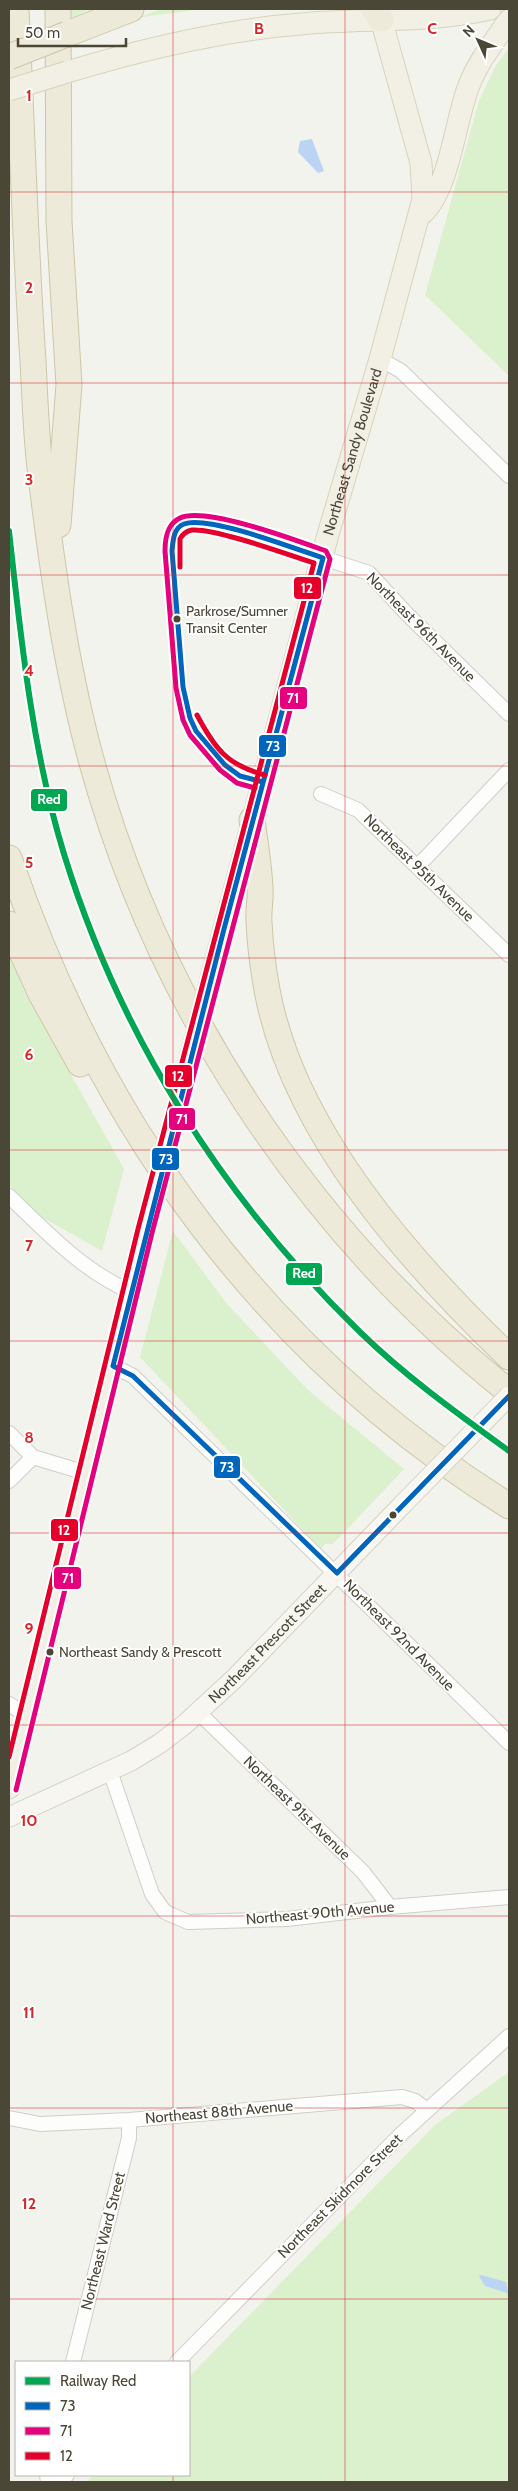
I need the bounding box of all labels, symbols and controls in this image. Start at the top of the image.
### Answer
scale bar [18,15,125,47]
north arrow [453,15,503,65]
text: B [254,19,264,38]
text: C [427,19,437,38]
text: N [459,21,479,41]
text: 50 m [25,24,60,42]
text: 1 [26,86,32,105]
text: 2 [25,278,33,297]
street label: Northeast Sandy Boulevard [319,366,386,538]
text: 3 [25,470,33,489]
street label: Northeast 96th Avenue [363,569,480,686]
line badge: 12 [293,576,322,600]
text: 12 [301,579,313,597]
place label: Parkrose/Sumner Transit Center [186,602,288,637]
marker: Parkrose/Sumner Transit Center [172,614,182,624]
text: 4 [24,661,34,680]
line badge: 71 [279,686,308,710]
text: 71 [287,689,299,707]
line badge: 73 [258,734,287,758]
text: 73 [266,737,280,755]
line badge: Red [30,788,68,812]
text: Red [37,790,61,808]
street label: Northeast 95th Avenue [360,811,478,926]
text: 5 [25,853,33,872]
text: 6 [25,1045,34,1064]
line badge: 12 [164,1064,193,1088]
text: 12 [172,1067,184,1085]
line badge: 71 [168,1107,196,1131]
text: 71 [176,1110,188,1128]
line badge: 73 [151,1147,180,1171]
text: 73 [159,1150,173,1168]
text: 7 [25,1236,34,1255]
line badge: Red [285,1262,323,1286]
text: Red [292,1264,316,1282]
text: 8 [24,1428,34,1447]
line badge: 73 [213,1455,241,1479]
text: 73 [220,1458,234,1476]
unlabelled marker [388,1510,398,1520]
line badge: 12 [50,1518,79,1542]
text: 12 [58,1521,70,1539]
line badge: 71 [53,1566,82,1590]
text: 71 [62,1569,74,1587]
street label: Northeast 92nd Avenue [340,1576,459,1695]
street label: Northeast Prescott Street [205,1580,330,1707]
text: 9 [25,1619,34,1638]
place label: Northeast Sandy & Prescott [59,1643,222,1661]
marker: Northeast Sandy & Prescott [45,1647,55,1657]
street label: Northeast 91st Avenue [240,1752,354,1864]
text: 10 [20,1811,38,1830]
street label: Northeast 90th Avenue [245,1898,395,1928]
text: 11 [23,2003,35,2022]
street label: Northeast 88th Avenue [144,2097,294,2127]
street label: Northeast Skidmore Street [274,2130,406,2262]
street label: Northeast Ward Street [77,2170,129,2312]
text: 12 [22,2194,36,2213]
legend [15,2361,190,2476]
text: Railway Red [60,2372,136,2390]
text: 73 [60,2397,76,2415]
text: 71 [60,2422,72,2440]
text: 12 [60,2447,73,2465]

